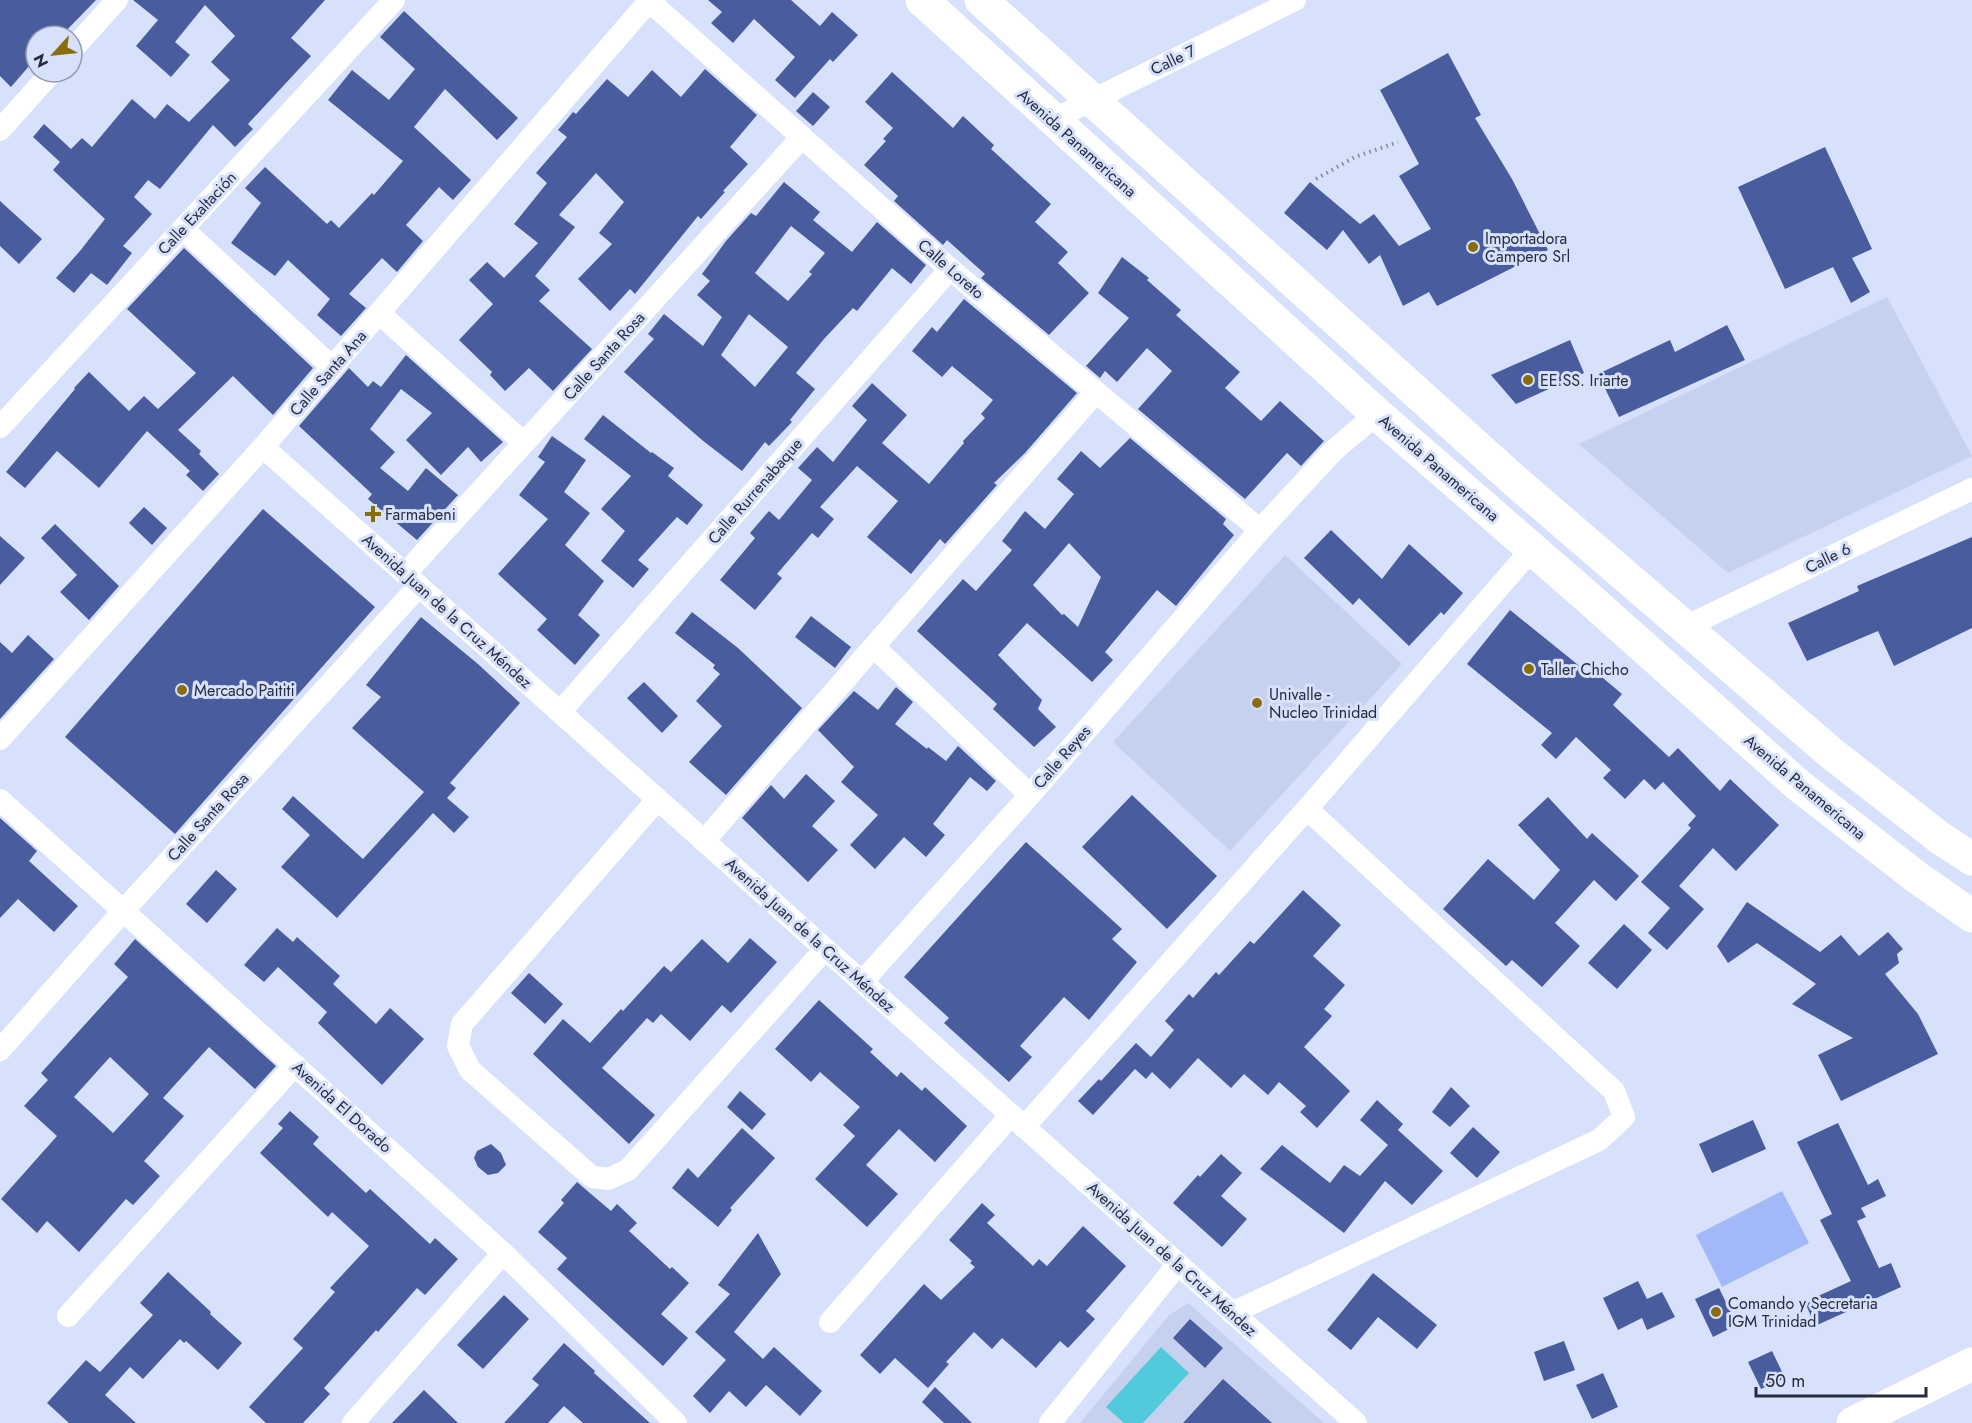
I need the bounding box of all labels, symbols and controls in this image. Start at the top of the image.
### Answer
north arrow [24,24,84,84]
street label: Calle 7 [1147,39,1200,81]
text: N [28,50,54,71]
street label: Avenida Panamericana [1013,83,1141,203]
street label: Calle Exaltación [152,166,242,260]
place label: Importadora Campero Srl [1485,227,1570,268]
street label: Calle Loreto [913,234,989,304]
marker: Importadora Campero Srl [1466,240,1480,254]
street label: Calle Santa Rosa [558,307,650,405]
street label: Calle Santa Ana [284,325,372,421]
place label: EE.SS. Iriarte [1540,369,1628,392]
marker: EE.SS. Iriarte [1521,373,1535,387]
street label: Avenida Panamericana [1374,409,1504,527]
street label: Calle Rurrenabaque [702,433,808,549]
place label: Farmabeni [385,503,456,526]
marker: Farmabeni [366,507,380,521]
street label: Avenida Juan de la Cruz Méndez [357,528,537,694]
street label: Calle 6 [1801,537,1855,579]
place label: Taller Chicho [1541,658,1629,681]
marker: Taller Chicho [1522,662,1536,676]
place label: Mercado Paititi [194,679,295,702]
marker: Mercado Paititi [175,683,189,697]
place label: Univalle - Nucleo Trinidad [1269,683,1377,724]
marker: Univalle - Nucleo Trinidad [1250,696,1264,710]
street label: Calle Reyes [1028,720,1096,794]
street label: Avenida Panamericana [1739,729,1871,845]
street label: Calle Santa Rosa [162,768,254,866]
street label: Avenida Juan de la Cruz Méndez [720,852,900,1018]
street label: Avenida El Dorado [287,1056,397,1158]
street label: Avenida Juan de la Cruz Méndez [1082,1176,1262,1342]
place label: Comando y Secretaria IGM Trinidad [1728,1292,1878,1333]
marker: Comando y Secretaria IGM Trinidad [1709,1305,1723,1319]
scale bar [1756,1360,1926,1398]
text: 50 m [1765,1368,1805,1394]

